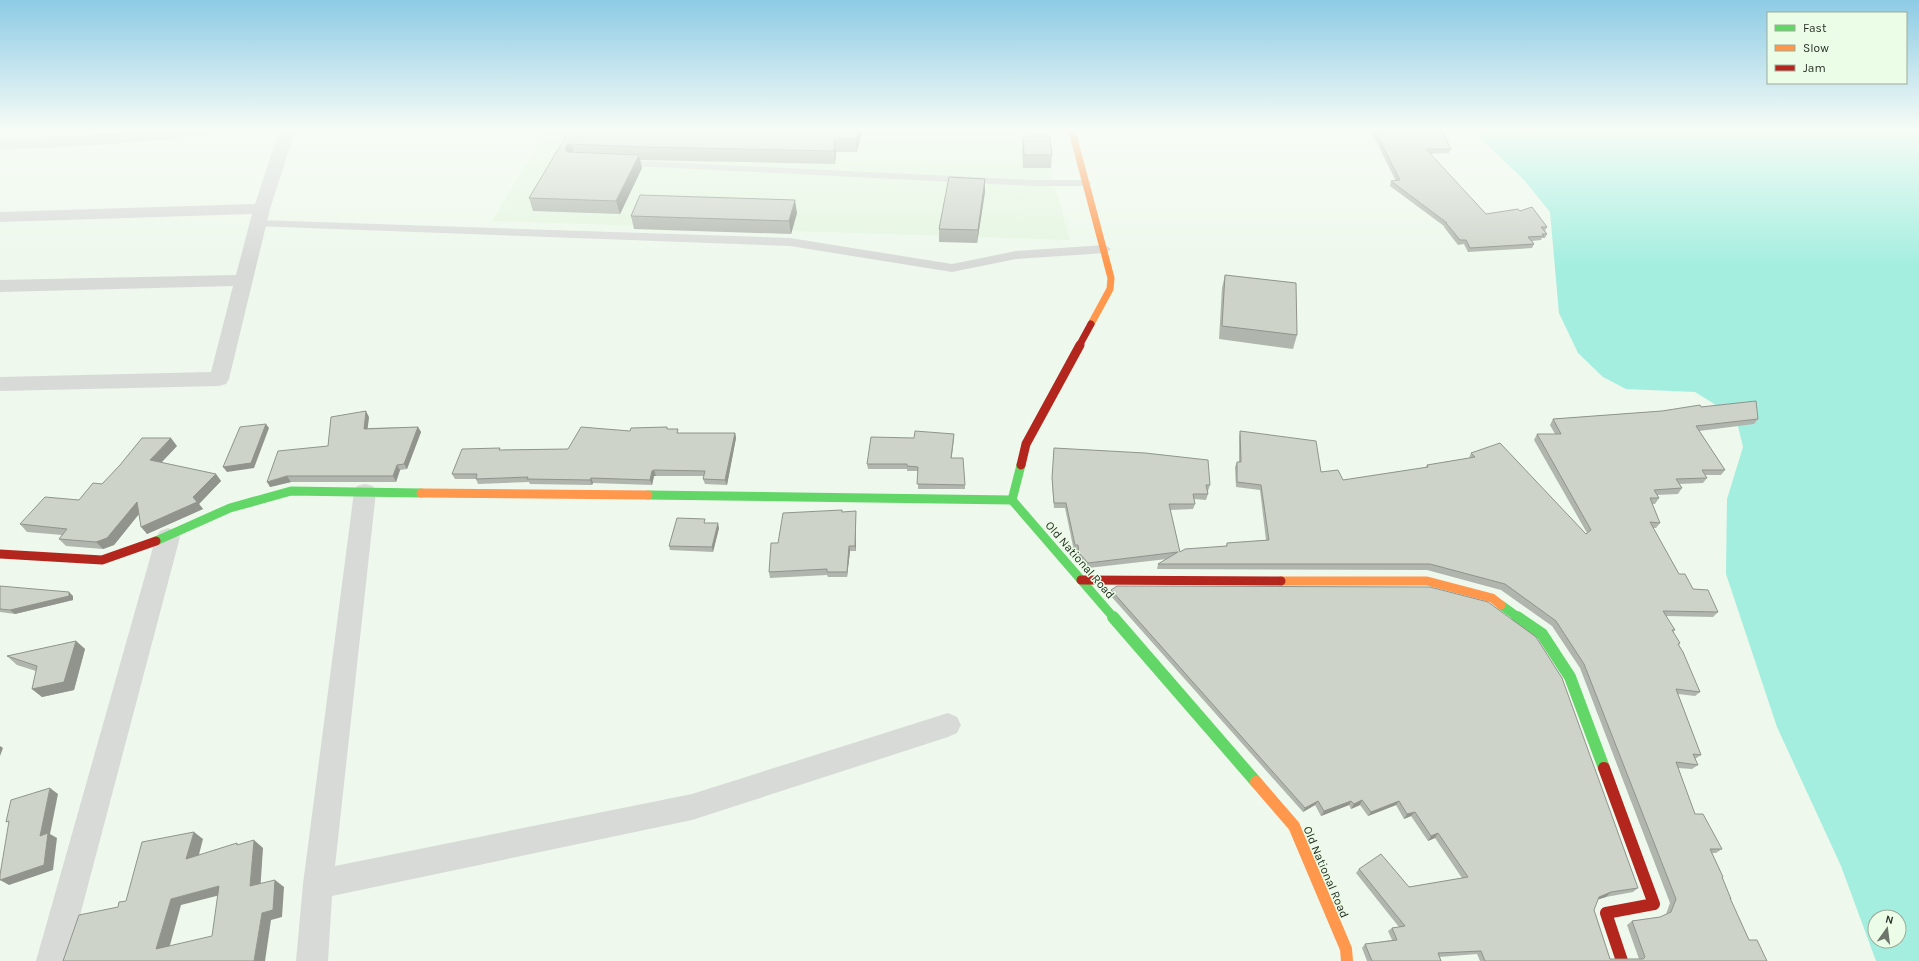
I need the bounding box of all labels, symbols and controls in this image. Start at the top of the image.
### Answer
legend [1767,12,1907,84]
text: Fast [1803,21,1827,35]
text: Slow [1803,41,1829,55]
text: Jam [1803,61,1826,75]
street label: Old National Road [1042,518,1118,602]
street label: Old National Road [1300,824,1352,920]
north arrow [1867,909,1907,949]
text: N [1884,913,1895,927]

